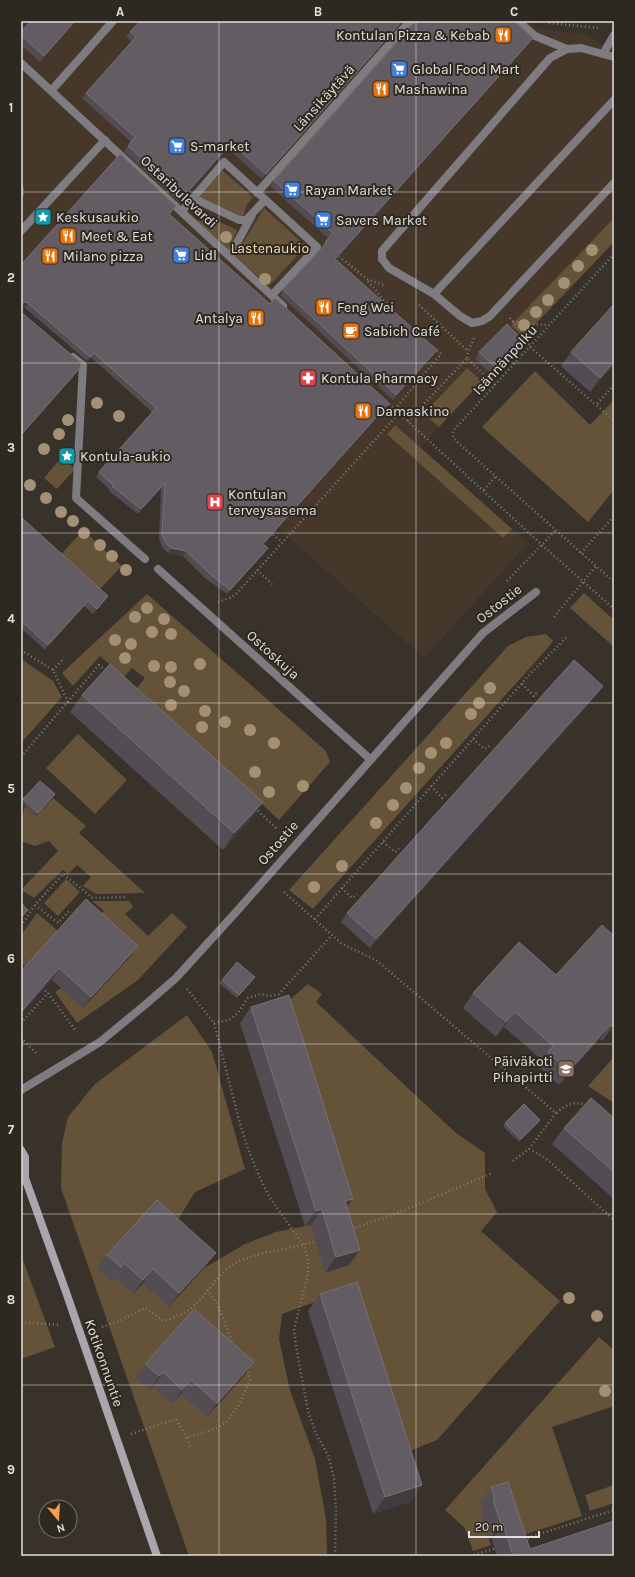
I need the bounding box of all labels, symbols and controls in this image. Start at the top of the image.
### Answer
text: A [116,4,124,19]
text: B [314,4,322,19]
text: C [510,4,518,19]
restaurant icon: Kontulan Pizza & Kebab [493,25,513,45]
place label: Kontulan Pizza & Kebab [336,27,490,44]
supermarket icon: Global Food Mart [389,59,409,79]
street label: Länsikäytävä [290,61,358,135]
place label: Global Food Mart [412,61,520,78]
restaurant icon: Mashawina [371,79,391,99]
place label: Mashawina [394,81,468,98]
text: 1 [9,100,13,115]
supermarket icon: S-market [167,136,187,156]
place label: S-market [190,138,250,155]
street label: Ostaribulevardi [137,152,221,232]
supermarket icon: Rayan Market [282,180,302,200]
place label: Rayan Market [305,182,392,199]
place icon: Keskusaukio [33,207,53,227]
place label: Keskusaukio [56,209,139,226]
supermarket icon: Savers Market [313,210,333,230]
place label: Savers Market [336,212,427,229]
restaurant icon: Meet & Eat [58,226,78,246]
place label: Meet & Eat [81,228,153,245]
park label: Lastenaukio [231,240,309,257]
supermarket icon: Lidl [171,245,191,265]
restaurant icon: Milano pizza [40,246,60,266]
place label: Lidl [194,247,217,264]
place label: Milano pizza [63,248,143,265]
text: 2 [7,270,15,285]
restaurant icon: Feng Wei [314,297,334,317]
place label: Feng Wei [337,299,394,316]
restaurant icon: Antalya [246,308,266,328]
place label: Antalya [195,310,243,327]
cafe icon: Sabich Café [341,321,361,341]
street label: Isännänpolku [469,322,541,398]
place label: Sabich Café [364,323,440,340]
pharmacy icon: Kontula Pharmacy [298,368,318,388]
place label: Kontula Pharmacy [321,370,438,387]
restaurant icon: Damaskino [353,401,373,421]
place label: Damaskino [376,403,449,420]
text: 3 [7,440,15,455]
place icon: Kontula-aukio [57,446,77,466]
place label: Kontula-aukio [80,448,171,465]
place label: Kontulan terveysasema [228,486,317,519]
hospital icon: Kontulan terveysasema [205,492,225,512]
street label: Ostostie [473,581,525,627]
text: 4 [7,611,15,626]
street label: Ostoskuja [243,627,303,683]
text: 5 [7,781,15,796]
street label: Ostostie [254,817,302,869]
text: 6 [7,951,15,966]
place label: Päiväkoti Pihapirtti [493,1053,553,1086]
school or university icon: Päiväkoti Pihapirtti [556,1059,576,1079]
text: 7 [8,1122,15,1137]
text: 8 [7,1292,15,1307]
street label: Kotikonnuntie [81,1317,127,1409]
text: 9 [7,1462,15,1477]
north arrow [38,1499,78,1539]
scale bar [469,1513,539,1539]
text: 20 m [475,1520,503,1534]
text: N [55,1521,67,1535]

